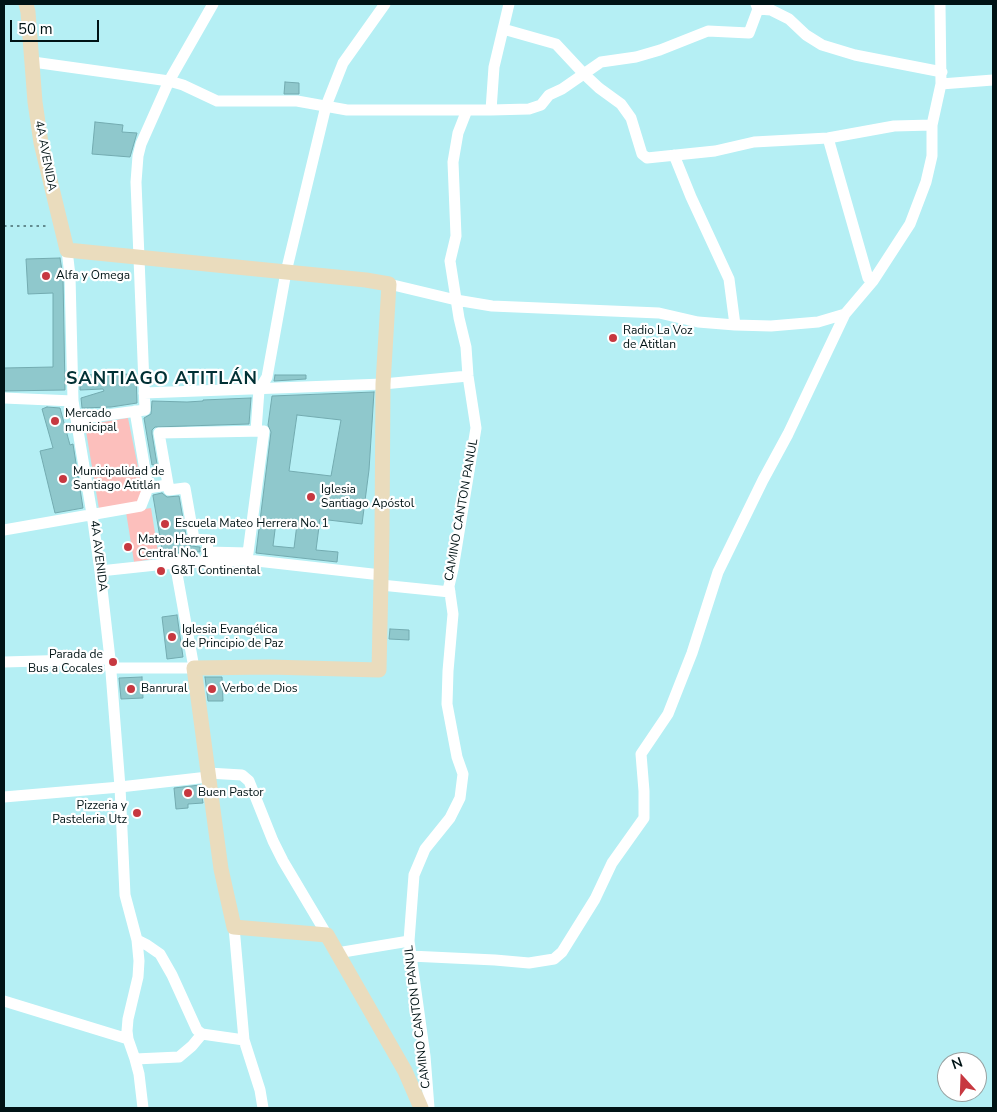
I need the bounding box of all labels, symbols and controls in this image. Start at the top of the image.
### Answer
scale bar [12,10,101,42]
text: 50 m [18,19,53,39]
street label: 4A AVENIDA [31,119,59,193]
place label: Alfa y Omega [56,269,130,283]
marker: Alfa y Omega [40,270,52,282]
place label: Radio La Voz de Atitlan [623,324,693,352]
marker: Radio La Voz de Atitlan [607,332,619,344]
district label: SANTIAGO ATITLÁN [64,369,260,391]
place label: Mercado municipal [65,407,117,435]
marker: Mercado municipal [49,415,61,427]
street label: CAMINO CANTON PANUL [442,438,482,582]
place label: Municipalidad de Santiago Atitlán [73,465,164,493]
marker: Municipalidad de Santiago Atitlán [57,473,69,485]
place label: Iglesia Santiago Apóstol [321,483,414,511]
marker: Iglesia Santiago Apóstol [305,491,317,503]
place label: Escuela Mateo Herrera No. 1 [175,517,329,531]
marker: Escuela Mateo Herrera No. 1 [159,518,171,530]
street label: 4A AVENIDA [86,519,110,593]
place label: Mateo Herrera Central No. 1 [138,533,216,561]
marker: Mateo Herrera Central No. 1 [122,541,134,553]
place label: G&T Continental [171,564,260,578]
marker: G&T Continental [155,565,167,577]
place label: Iglesia Evangélica de Principio de Paz [182,623,283,651]
marker: Iglesia Evangélica de Principio de Paz [166,631,178,643]
place label: Parada de Bus a Cocales [28,648,103,676]
marker: Parada de Bus a Cocales [107,656,119,668]
place label: Banrural [141,682,187,696]
place label: Verbo de Dios [222,682,298,696]
marker: Banrural [125,683,137,695]
marker: Verbo de Dios [206,683,218,695]
place label: Buen Pastor [198,786,264,800]
marker: Buen Pastor [182,787,194,799]
place label: Pizzeria y Pasteleria Utz [52,799,127,827]
marker: Pizzeria y Pasteleria Utz [131,807,143,819]
street label: CAMINO CANTON PANUL [402,945,434,1089]
north arrow [937,1052,987,1102]
text: N [949,1053,965,1074]

